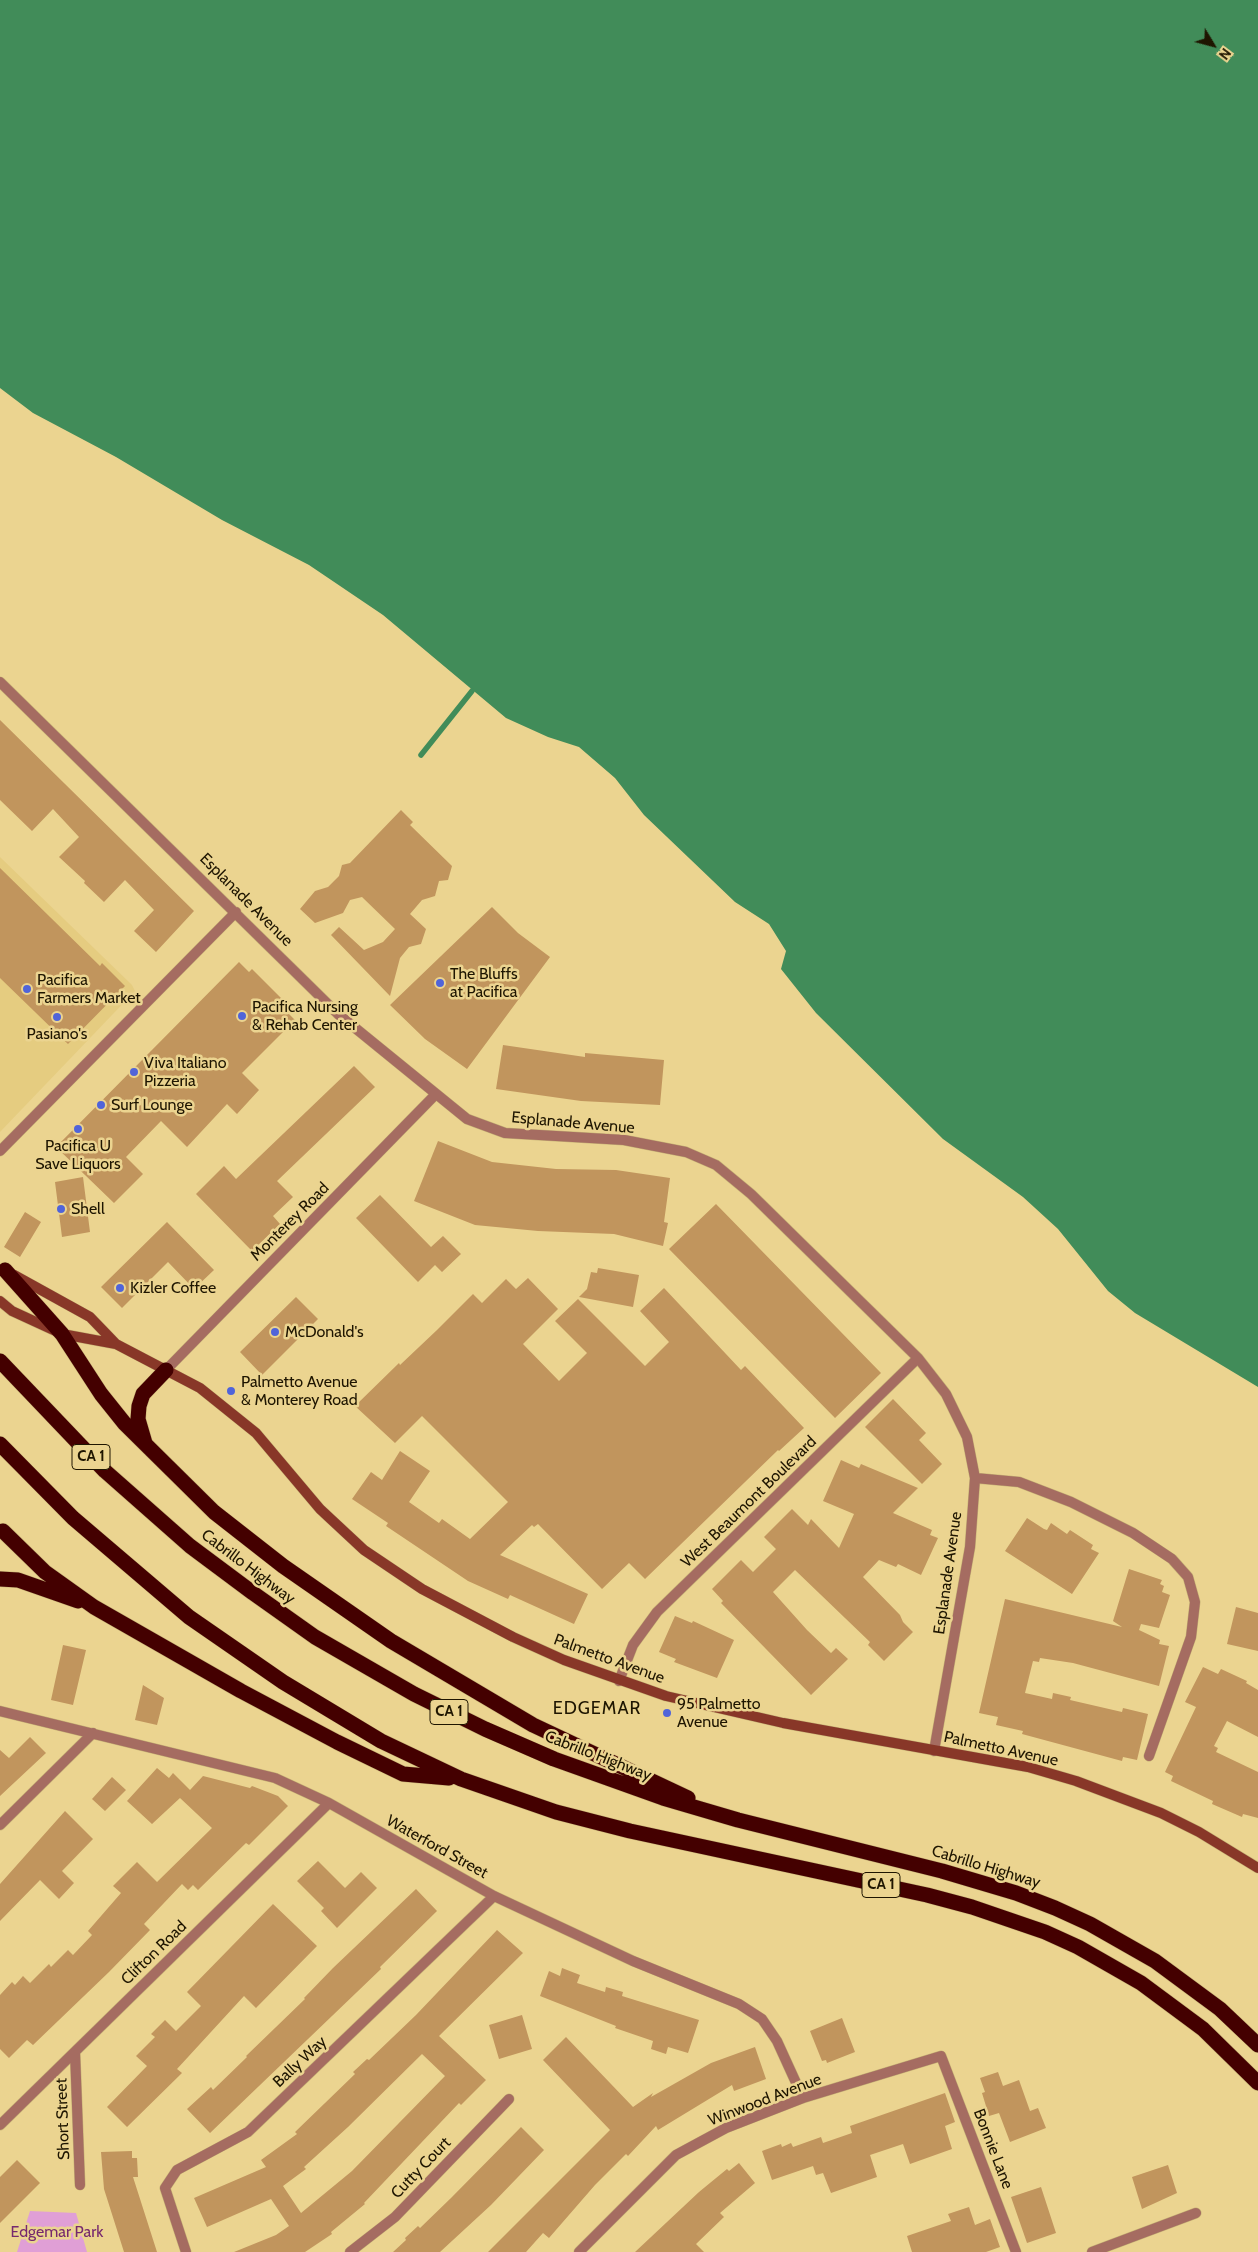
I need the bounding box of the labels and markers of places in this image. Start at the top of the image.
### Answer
place label: The Bluffs at Pacifica [450,964,518,1002]
place label: Pacifica Farmers Market [37,970,141,1008]
marker: The Bluffs at Pacifica [434,977,446,989]
marker: Pacifica Farmers Market [21,983,33,995]
place label: Pacifica Nursing & Rehab Center [252,997,358,1035]
marker: Pacifica Nursing & Rehab Center [236,1010,248,1022]
marker: Pasiano's [51,1011,63,1023]
place label: Pasiano's [27,1024,87,1044]
place label: Viva Italiano Pizzeria [144,1053,227,1091]
marker: Viva Italiano Pizzeria [128,1066,140,1078]
place label: Surf Lounge [111,1095,193,1115]
marker: Surf Lounge [95,1099,107,1111]
marker: Pacifica U Save Liquors [72,1123,84,1135]
place label: Pacifica U Save Liquors [35,1136,121,1174]
place label: Shell [71,1199,105,1219]
marker: Shell [55,1203,67,1215]
place label: Kizler Coffee [130,1278,216,1298]
marker: Kizler Coffee [114,1282,126,1294]
place label: McDonald's [285,1322,364,1342]
marker: McDonald's [269,1326,281,1338]
place label: Palmetto Avenue & Monterey Road [241,1372,358,1410]
marker: Palmetto Avenue & Monterey Road [225,1385,237,1397]
place label: 95 Palmetto Avenue [677,1694,760,1732]
marker: 95 Palmetto Avenue [661,1707,673,1719]

